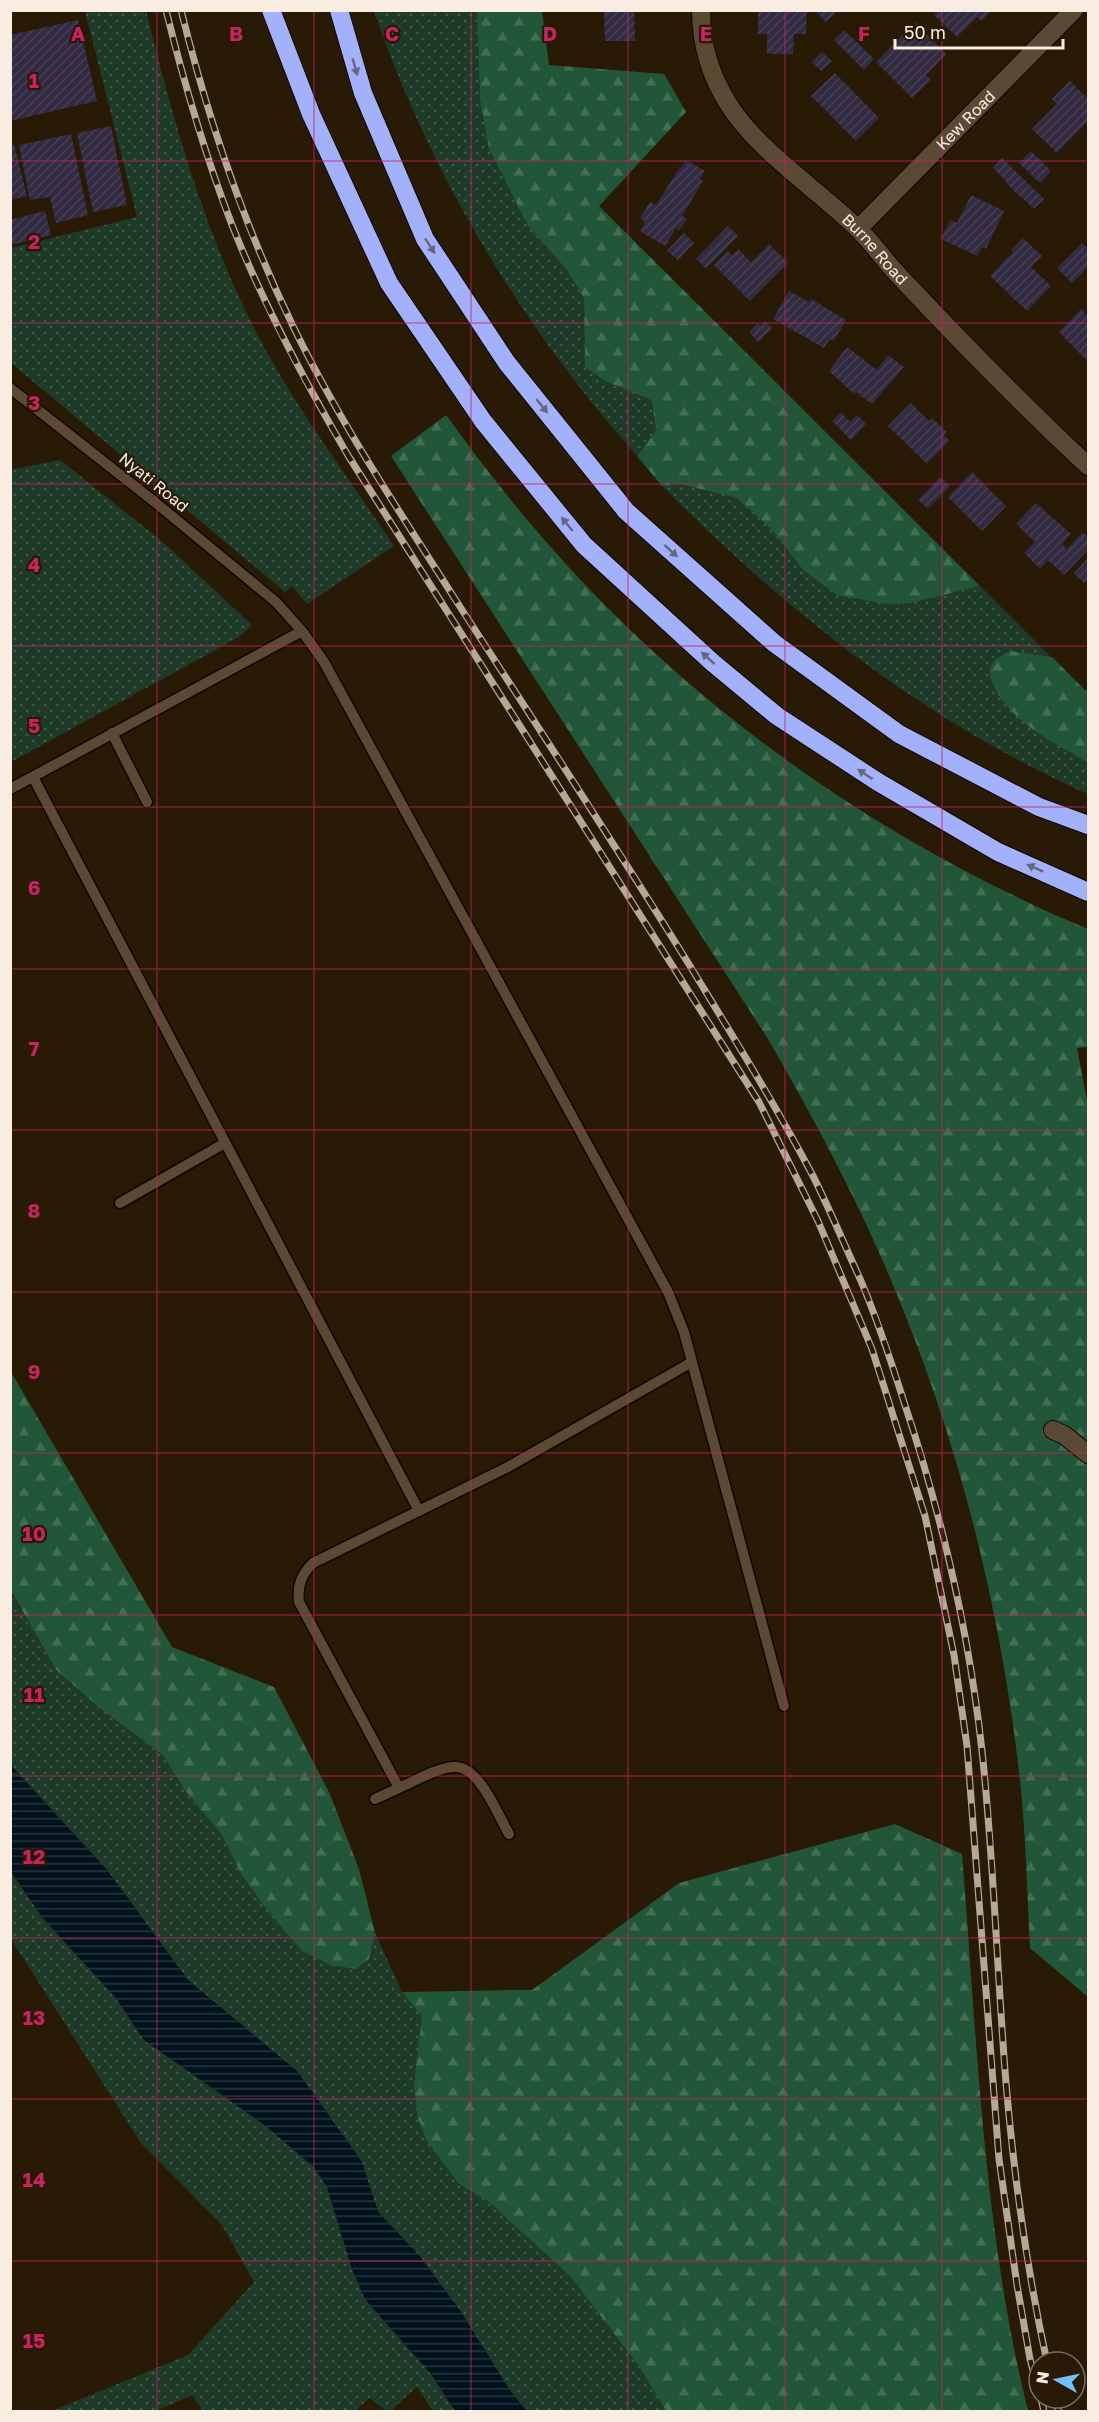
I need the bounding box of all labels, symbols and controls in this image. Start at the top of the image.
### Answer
scale bar [895,12,1063,50]
text: A [71,21,85,45]
text: B [229,21,243,45]
text: C [385,21,399,45]
text: D [543,21,557,45]
text: E [700,21,712,45]
text: F [858,21,870,45]
text: 50 m [904,21,946,43]
one-way arrow [351,58,360,76]
text: 1 [29,68,39,92]
street label: Kew Road [932,86,999,154]
street label: Burne Road [838,209,912,289]
text: 2 [28,229,40,253]
one-way arrow [425,238,436,254]
text: 3 [28,390,40,414]
one-way arrow [535,398,548,414]
street label: Nyati Road [115,448,193,516]
one-way arrow [561,517,574,532]
one-way arrow [663,544,678,557]
text: 4 [28,552,40,576]
one-way arrow [701,652,716,665]
text: 5 [28,713,40,737]
one-way arrow [857,768,873,780]
one-way arrow [1027,864,1044,873]
text: 6 [28,875,40,899]
text: 7 [29,1036,40,1060]
text: 8 [28,1198,40,1222]
text: 9 [28,1359,40,1383]
text: 10 [22,1521,46,1545]
text: 11 [24,1682,44,1706]
text: 12 [23,1844,45,1868]
text: 13 [23,2005,45,2029]
text: 14 [23,2167,45,2191]
text: 15 [23,2328,45,2352]
north arrow [1027,2350,1087,2410]
text: N [1031,2370,1053,2385]

